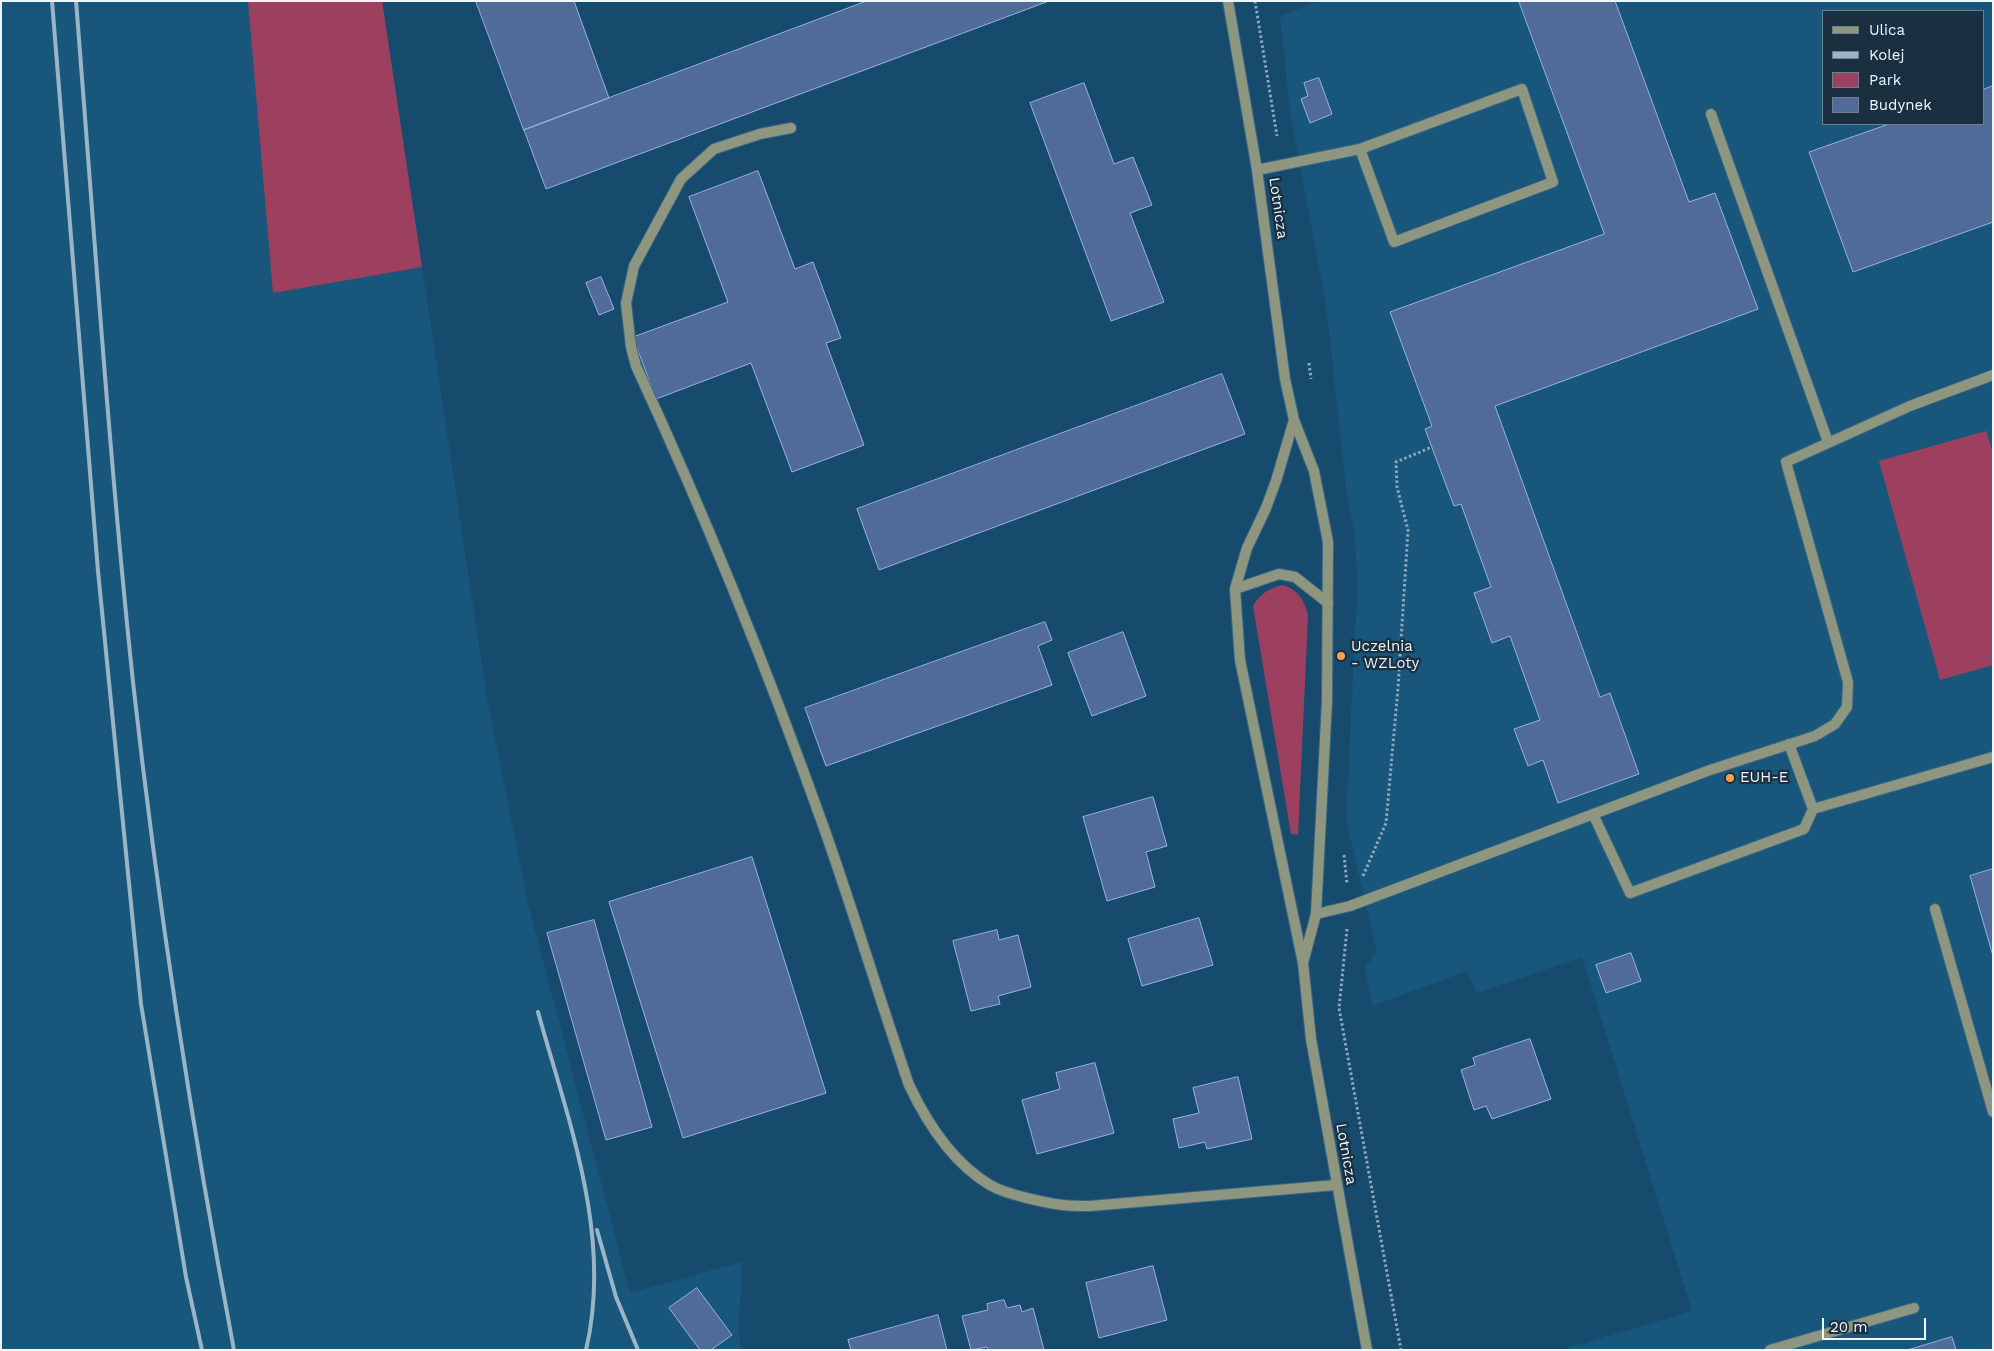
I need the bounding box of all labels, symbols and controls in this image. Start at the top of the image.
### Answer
legend [1822,10,1984,125]
text: Ulica [1869,21,1905,39]
text: Kolej [1869,46,1904,64]
text: Park [1869,71,1901,89]
text: Budynek [1869,96,1932,114]
street label: Lotnicza [1265,176,1291,240]
place label: Uczelnia - WZLoty [1351,638,1419,673]
marker: Uczelnia - WZLoty [1335,650,1347,662]
place label: EUH-E [1740,769,1788,787]
marker: EUH-E [1724,772,1736,784]
street label: Lotnicza [1332,1122,1360,1186]
scale bar [1824,1308,1928,1340]
text: 20 m [1830,1318,1868,1336]

